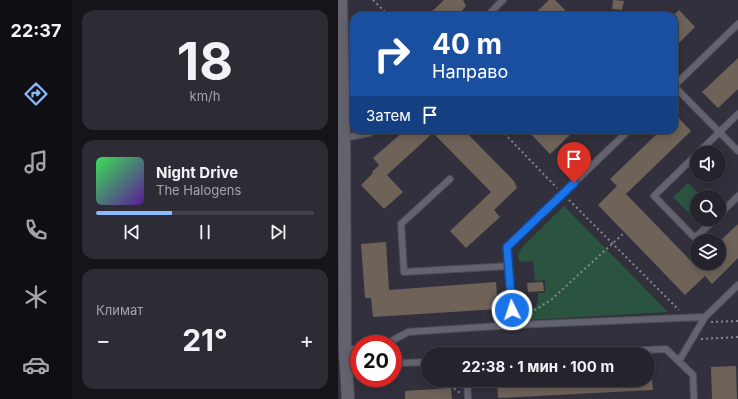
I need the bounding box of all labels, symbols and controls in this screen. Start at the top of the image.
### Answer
text: 22:37 [11,20,61,41]
text: 40 m [432,27,502,61]
icon: right [366,28,418,80]
text: 18 [177,30,233,93]
text: Направо [432,61,508,82]
icon: directions [22,80,50,108]
text: km/h [190,88,220,104]
icon: arrive [419,104,441,126]
text: Затем [366,106,411,125]
pin [557,142,591,183]
map controls [690,146,726,270]
button: sound [690,146,726,182]
icon: music [22,148,50,176]
icon: arrive [563,148,585,170]
text: Night Drive [156,163,238,182]
text: The Halogens [156,182,241,198]
button: search [690,190,726,226]
icon: phone [22,216,50,244]
icon: previous [121,221,143,243]
icon: pause [194,221,216,243]
icon: next [267,221,289,243]
button: layers [690,234,726,270]
icon: climate [22,283,50,311]
position arrow [491,289,533,331]
text: Климат [96,302,143,318]
text: 21° [182,322,228,358]
text: − [96,327,111,353]
text: + [299,327,314,353]
speed limit sign: 20 [350,335,402,387]
icon: car [22,351,50,379]
text: 22:38 · 1 мин · 100 m [462,357,614,376]

